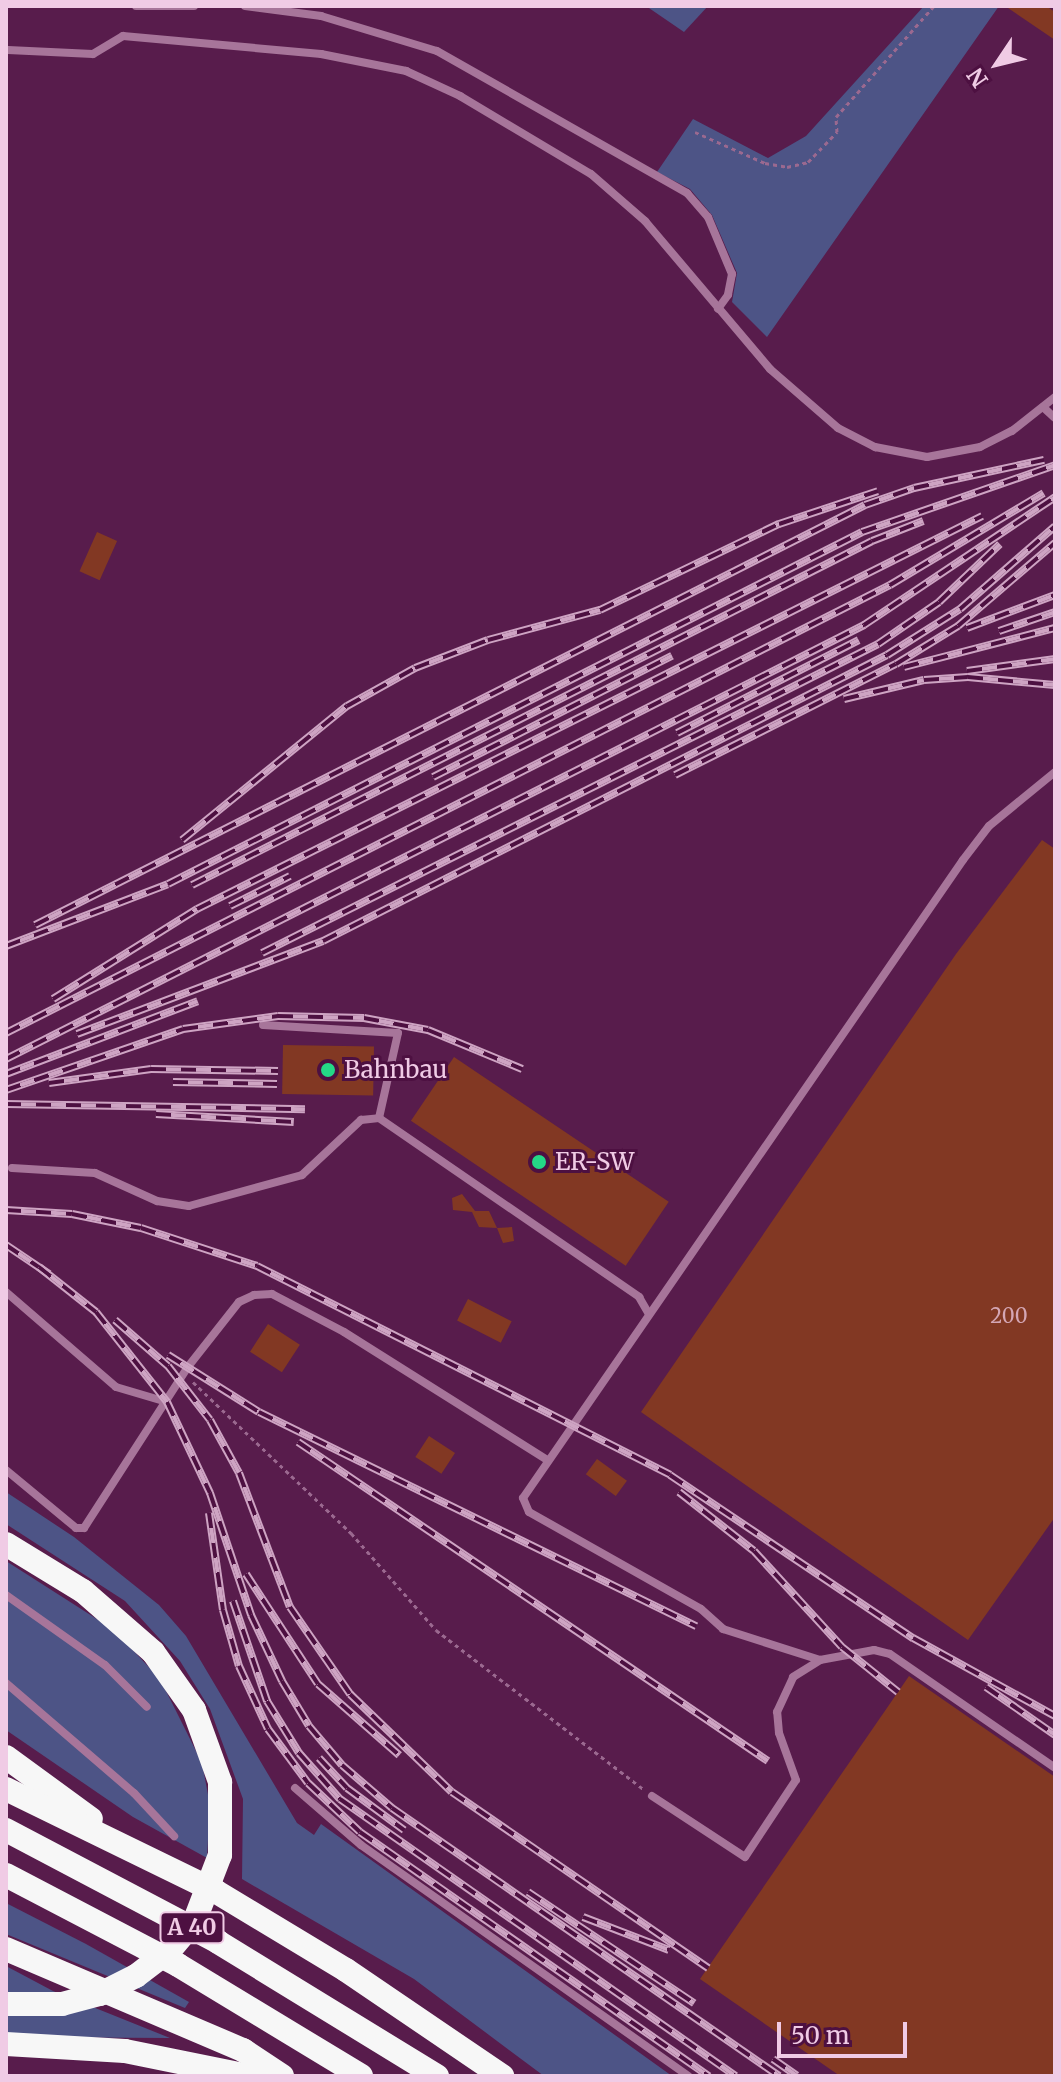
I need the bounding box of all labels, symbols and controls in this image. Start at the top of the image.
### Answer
north arrow [957,24,1037,104]
text: N [961,63,994,93]
place label: Bahnbau [344,1056,447,1084]
marker: Bahnbau [319,1061,337,1079]
place label: ER-SW [555,1148,634,1176]
marker: ER-SW [530,1153,548,1171]
house number: 200 [990,1303,1028,1327]
road number: A 40 [158,1910,226,1946]
scale bar [781,2006,911,2056]
text: 50 m [791,2020,850,2051]

